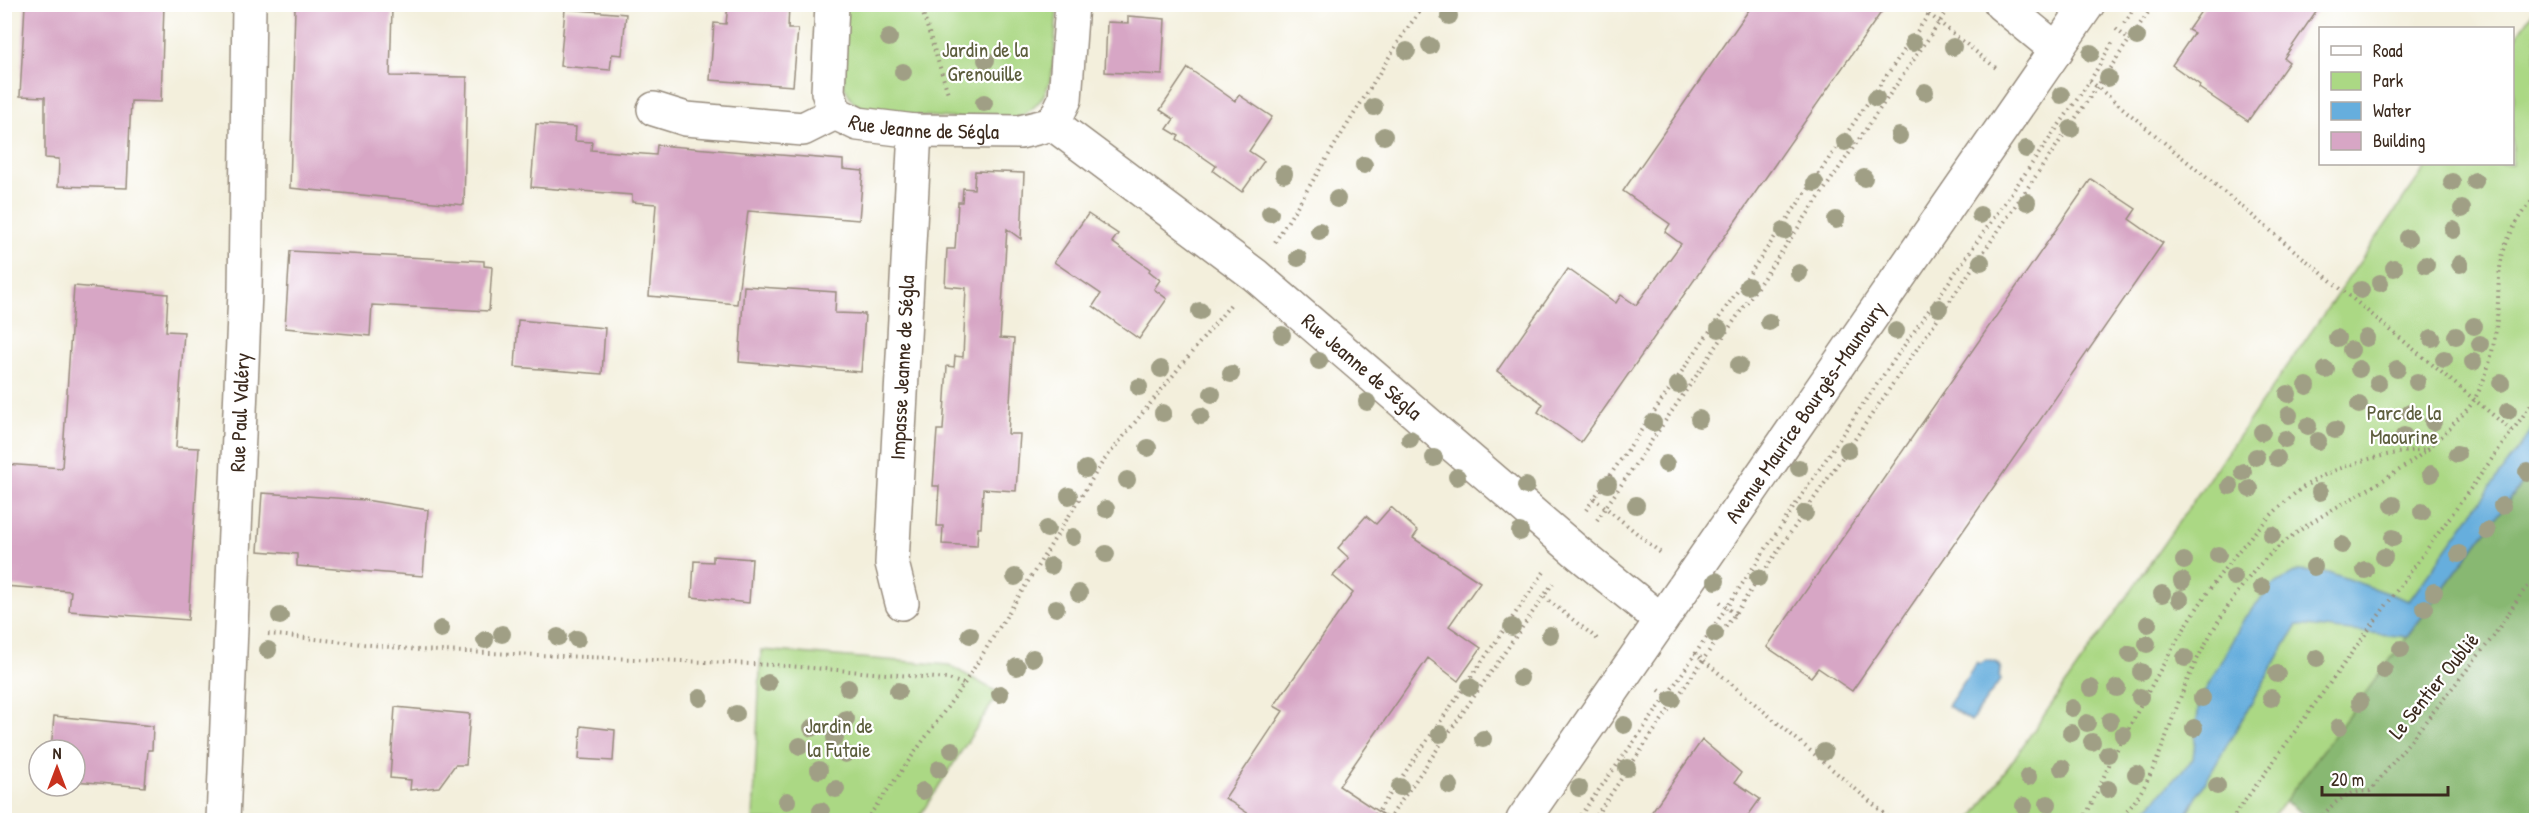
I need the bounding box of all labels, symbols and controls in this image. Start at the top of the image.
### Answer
legend [2319,27,2514,165]
park label: Jardin de la Grenouille [942,35,1028,88]
text: Road [2373,38,2403,63]
text: Park [2373,68,2404,93]
text: Water [2373,98,2411,123]
street label: Rue Jeanne de Ségla [844,107,999,146]
text: Building [2373,128,2425,153]
street label: Impasse Jeanne de Ségla [883,274,921,461]
street label: Avenue Maurice Bourgès-Maunoury [1718,295,1892,529]
street label: Rue Jeanne de Ségla [1296,306,1429,426]
street label: Rue Paul Valéry [222,352,256,473]
park label: Parc de la Maourine [2367,398,2441,451]
street label: Le Sentier Oublié [2382,626,2485,745]
park label: Jardin de la Futaie [805,711,873,764]
north arrow [27,738,87,798]
text: N [53,742,62,764]
scale bar [2322,759,2448,797]
text: 20 m [2331,767,2364,792]

